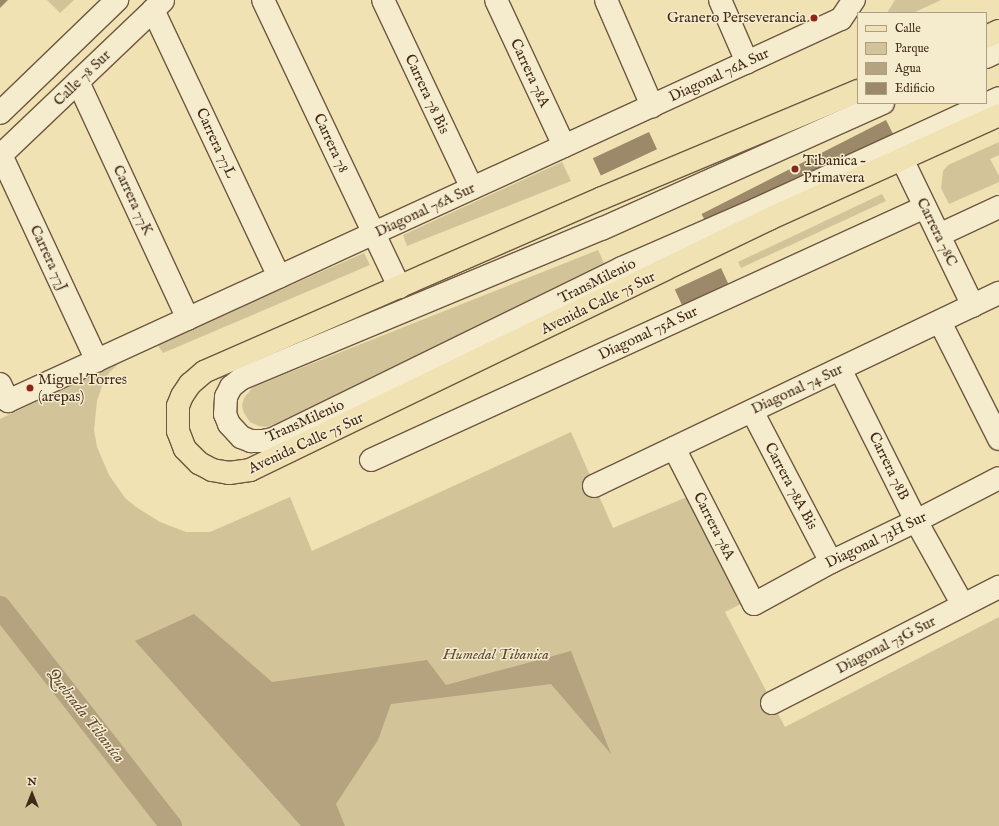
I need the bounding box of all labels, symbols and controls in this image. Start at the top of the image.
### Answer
place label: Granero Perseverancia [667,9,806,27]
legend [857,12,987,104]
marker: Granero Perseverancia [809,13,819,23]
text: Calle [895,21,921,36]
street label: Carrera 78A [506,36,554,110]
text: Parque [895,41,929,56]
street label: Diagonal 76A Sur [666,44,772,106]
street label: Calle 78 Sur [50,46,114,110]
street label: Carrera 78 Bis [401,51,453,137]
text: Agua [895,61,921,76]
text: Edificio [895,81,935,96]
street label: Carrera 77L [192,105,240,181]
street label: Carrera 78 [309,111,353,175]
place label: Tibanica – Primavera [803,151,866,186]
street label: Carrera 77K [109,162,157,238]
marker: Tibanica – Primavera [790,164,800,174]
street label: Diagonal 76A Sur [372,179,478,241]
street label: Carrera 78C [913,195,961,269]
street label: Carrera 77J [26,222,72,294]
street label: TransMilenio [555,255,639,307]
street label: Avenida Calle 75 Sur [538,267,658,339]
street label: Diagonal 75A Sur [596,302,700,364]
street label: Diagonal 74 Sur [748,360,846,418]
place label: Miguel Torres (arepas) [38,370,127,405]
marker: Miguel Torres (arepas) [25,383,35,393]
street label: TransMilenio [263,396,347,446]
street label: Avenida Calle 75 Sur [245,408,367,478]
street label: Carrera 78B [865,429,913,503]
street label: Carrera 78A Bis [761,439,821,533]
street label: Carrera 78A [689,489,739,563]
street label: Diagonal 73H Sur [823,508,929,572]
street label: Diagonal 73G Sur [833,612,939,678]
park label: Humedal Tibanica [443,646,549,664]
water label: Quebrada Tibaníca [42,665,128,767]
north arrow [12,774,52,814]
text: N [27,775,37,789]

